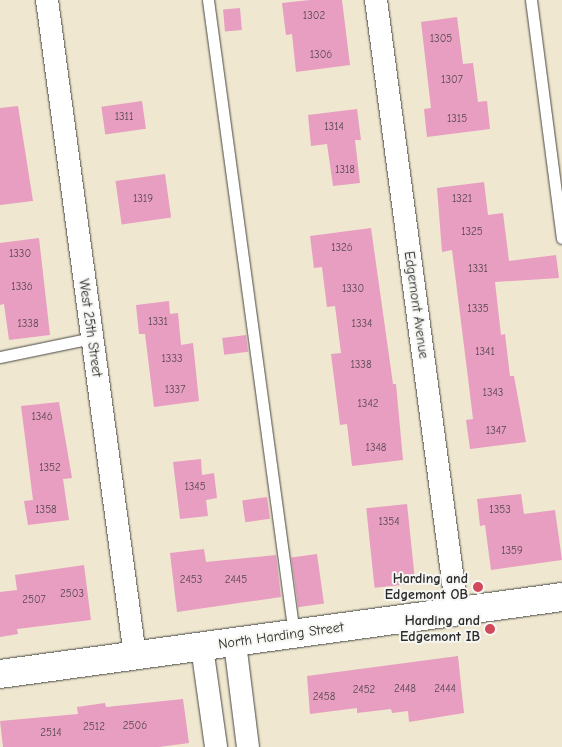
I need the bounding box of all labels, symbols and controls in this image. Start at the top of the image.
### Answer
house number: 1302 [303,9,325,23]
house number: 1305 [430,32,452,46]
house number: 1306 [310,48,332,62]
house number: 1307 [441,73,463,87]
house number: 1311 [115,110,133,124]
house number: 1315 [447,112,467,126]
house number: 1314 [324,120,344,134]
house number: 1318 [335,163,355,177]
house number: 1319 [133,192,153,206]
house number: 1321 [452,192,472,206]
house number: 1325 [461,225,483,239]
house number: 1326 [331,241,353,255]
house number: 1330 [9,247,31,261]
street label: Edgemont Avenue [400,250,432,360]
house number: 1331 [468,262,488,276]
street label: West 25th Street [75,278,105,378]
house number: 1336 [11,280,33,294]
house number: 1330 [342,282,364,296]
house number: 1335 [467,302,489,316]
house number: 1331 [148,315,168,329]
house number: 1338 [17,317,39,331]
house number: 1334 [352,317,372,331]
house number: 1341 [475,345,495,359]
house number: 1333 [161,352,183,366]
house number: 1338 [350,358,372,372]
house number: 1337 [165,383,185,397]
house number: 1343 [483,386,503,400]
house number: 1342 [358,397,378,411]
house number: 1346 [31,410,53,424]
house number: 1347 [486,424,506,438]
house number: 1348 [366,441,386,455]
house number: 1352 [39,461,61,475]
house number: 1345 [184,480,206,494]
house number: 1358 [35,503,57,517]
house number: 1353 [489,503,511,517]
house number: 1354 [378,515,400,529]
house number: 1359 [501,544,523,558]
place label: Harding and Edgemont OB [385,571,468,604]
house number: 2453 [180,573,202,587]
house number: 2445 [225,573,247,587]
marker: Harding and Edgemont OB [472,581,484,593]
house number: 2503 [60,587,84,601]
house number: 2507 [22,593,46,607]
place label: Harding and Edgemont IB [400,613,480,646]
street label: North Harding Street [217,619,345,653]
marker: Harding and Edgemont IB [484,623,496,635]
house number: 2448 [394,682,416,696]
house number: 2444 [434,682,456,696]
house number: 2452 [353,683,375,697]
house number: 2458 [313,690,335,704]
house number: 2506 [123,719,147,733]
house number: 2512 [83,720,105,734]
house number: 2514 [40,726,62,740]

